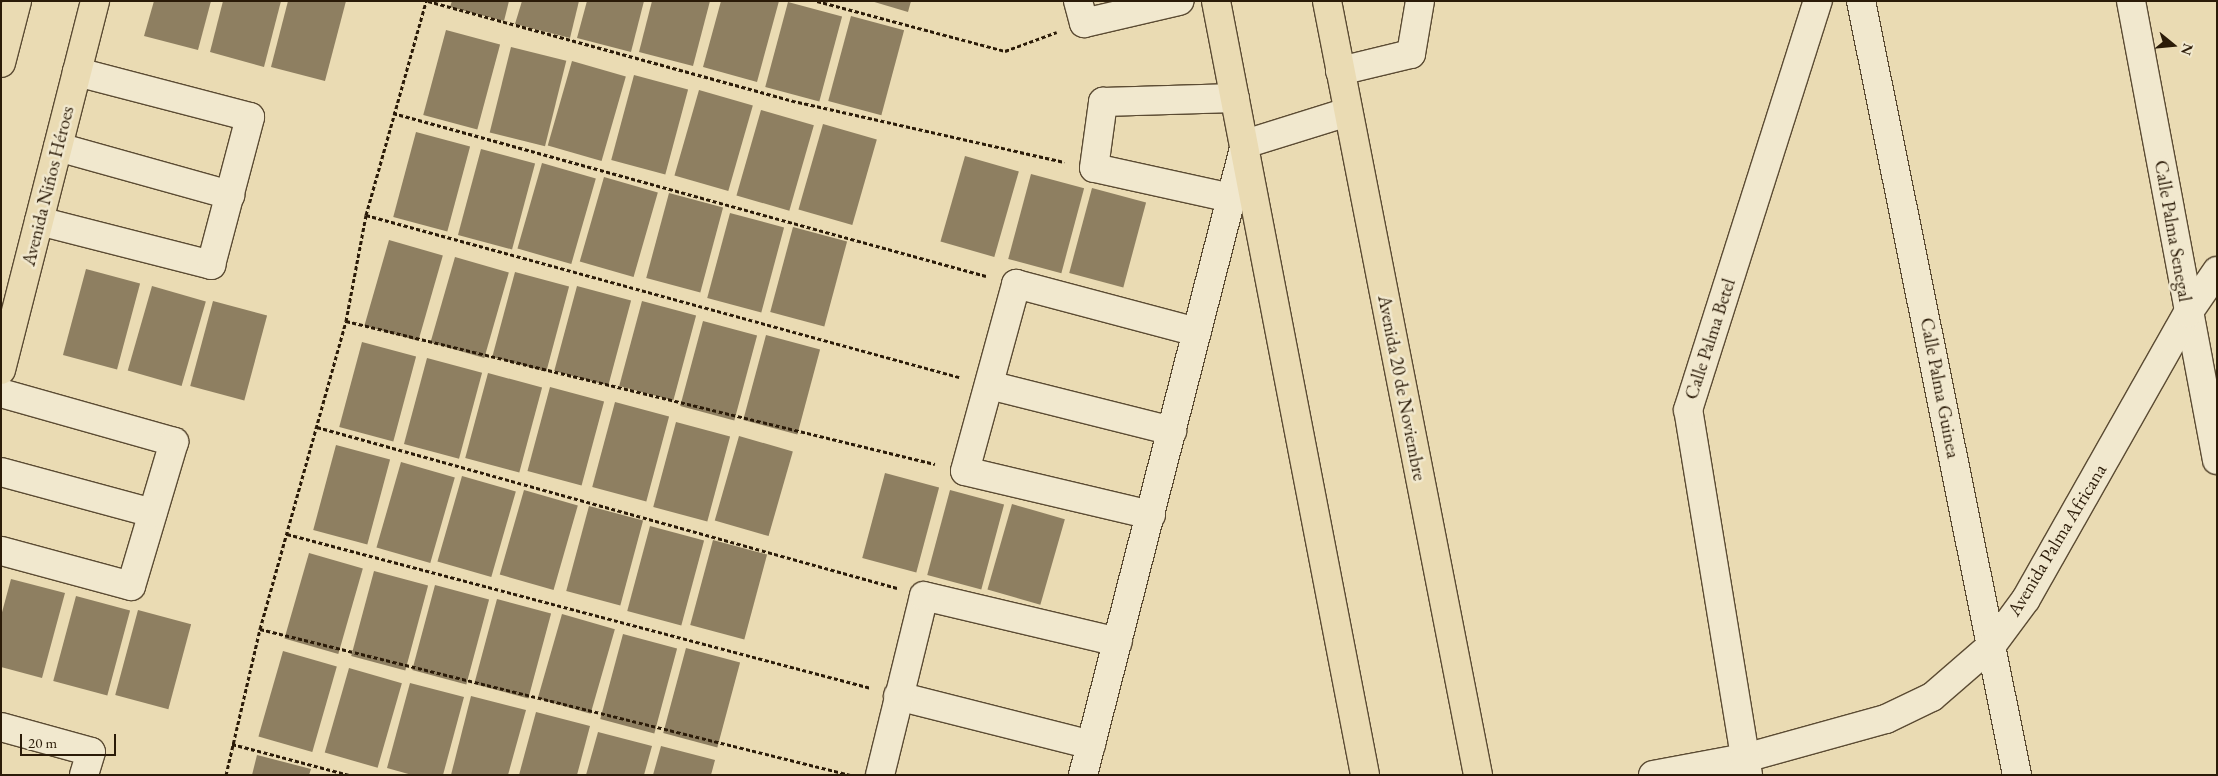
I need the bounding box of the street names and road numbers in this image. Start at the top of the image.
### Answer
street label: Avenida Niños Héroes [17,104,79,268]
street label: Calle Palma Senegal [2149,158,2197,304]
street label: Calle Palma Betel [1680,276,1740,402]
street label: Avenida 20 de Noviembre [1373,293,1431,483]
street label: Calle Palma Guinea [1915,316,1965,460]
street label: Avenida Palma Africana [2003,460,2111,620]

